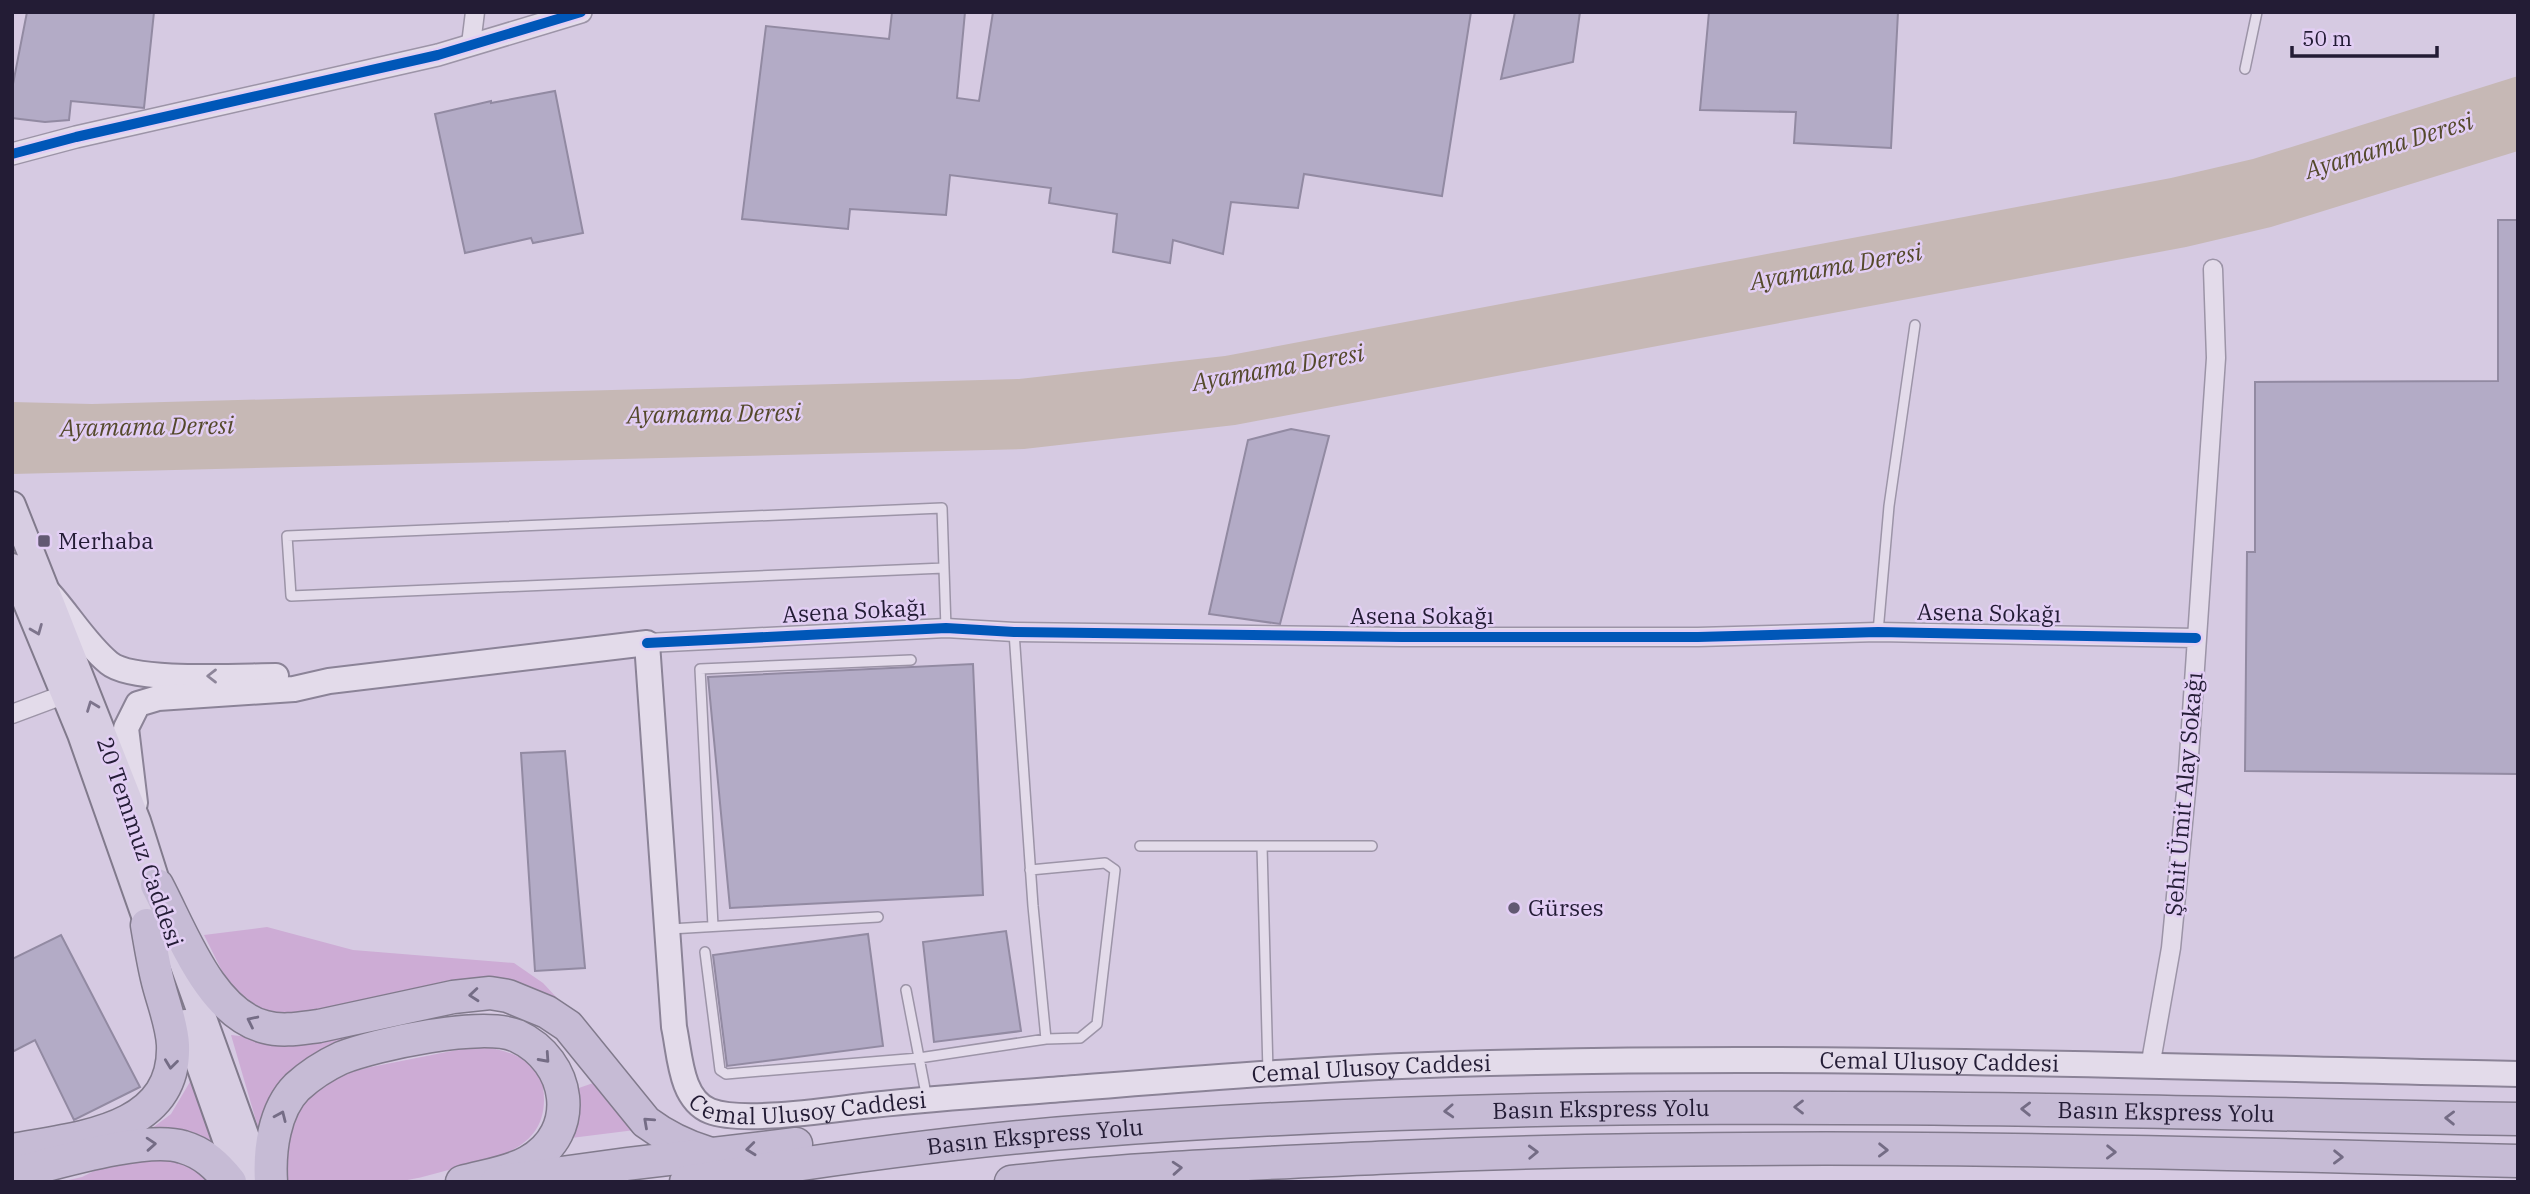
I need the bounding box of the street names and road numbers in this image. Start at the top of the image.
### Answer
street label: Asena Sokağı [781,591,927,629]
street label: Asena Sokağı [1917,596,2061,628]
street label: Asena Sokağı [1350,600,1494,630]
street label: Şehit Ümit Alay Sokağı [2157,671,2209,917]
street label: 20 Temmuz Caddesi [91,733,191,951]
street label: Cemal Ulusoy Caddesi [1819,1044,2059,1078]
street label: Cemal Ulusoy Caddesi [1251,1047,1491,1089]
street label: Cemal Ulusoy Caddesi [683,1084,928,1130]
street label: Basın Ekspress Yolu [1492,1092,1710,1125]
street label: Basın Ekspress Yolu [2057,1094,2275,1128]
street label: Basın Ekspress Yolu [925,1111,1144,1161]

